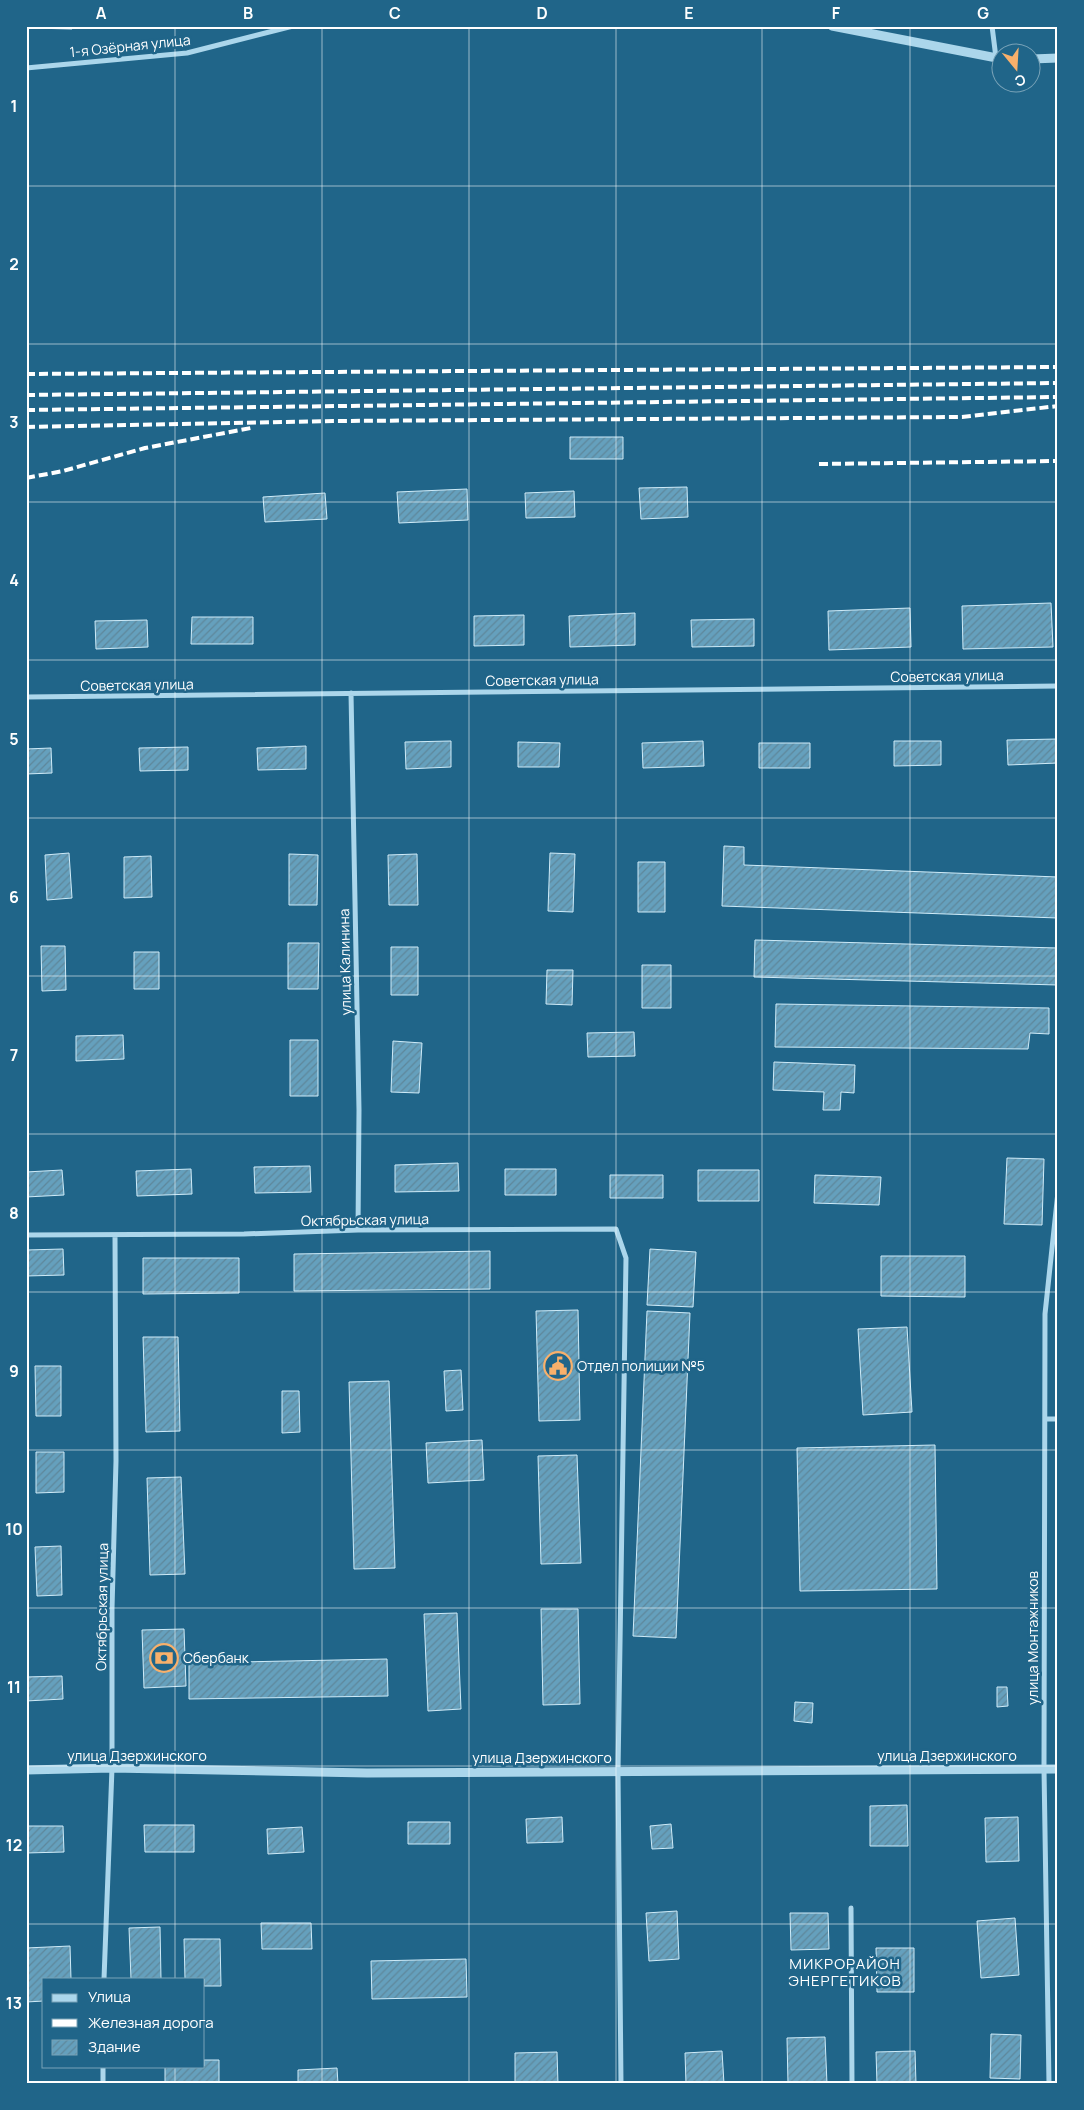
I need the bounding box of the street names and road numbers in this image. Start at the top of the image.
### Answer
street label: 1-я Озёрная улица [69,30,191,61]
street label: Советская улица [890,665,1004,686]
street label: Советская улица [485,669,599,690]
street label: Советская улица [80,674,194,695]
street label: улица Калинина [334,908,355,1016]
street label: Октябрьская улица [301,1209,429,1230]
street label: Октябрьская улица [91,1543,112,1671]
street label: улица Монтажников [1023,1571,1042,1705]
street label: улица Дзержинского [67,1746,207,1765]
street label: улица Дзержинского [877,1746,1017,1765]
street label: улица Дзержинского [472,1748,612,1767]

